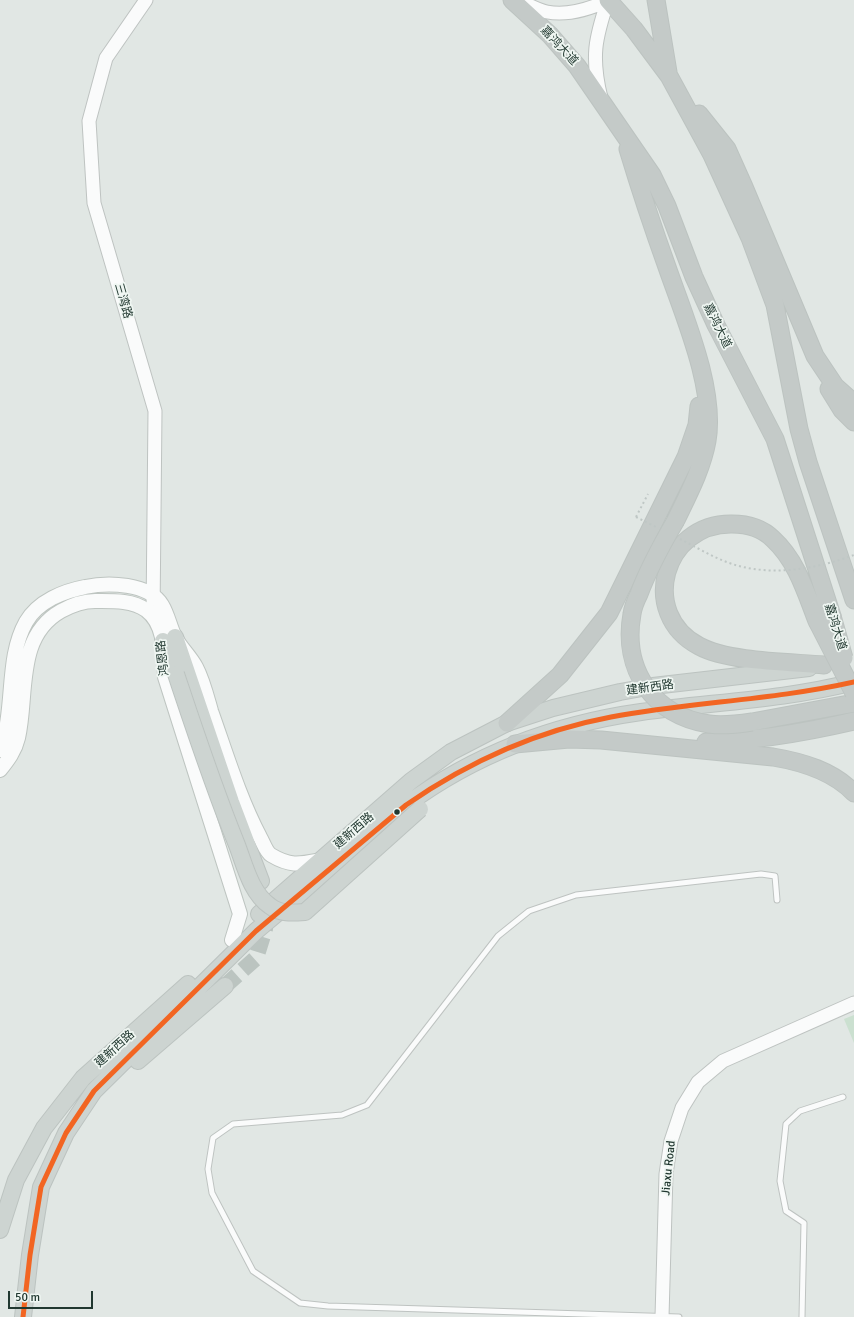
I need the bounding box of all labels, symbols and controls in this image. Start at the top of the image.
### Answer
street label: 嘉鸿大道 [537,24,581,68]
street label: 三湾路 [111,282,135,320]
street label: 嘉鸿大道 [700,301,734,351]
street label: 嘉鸿大道 [821,602,849,652]
street label: 鸿恩路 [154,639,172,677]
street label: 建新西路 [625,678,675,698]
unlabelled marker [392,807,402,817]
street label: 建新西路 [331,810,377,852]
street label: 建新西路 [92,1028,138,1070]
street label: Jiaxu Road [659,1140,679,1196]
scale bar [10,1283,95,1309]
text: 50 m [15,1290,40,1305]

